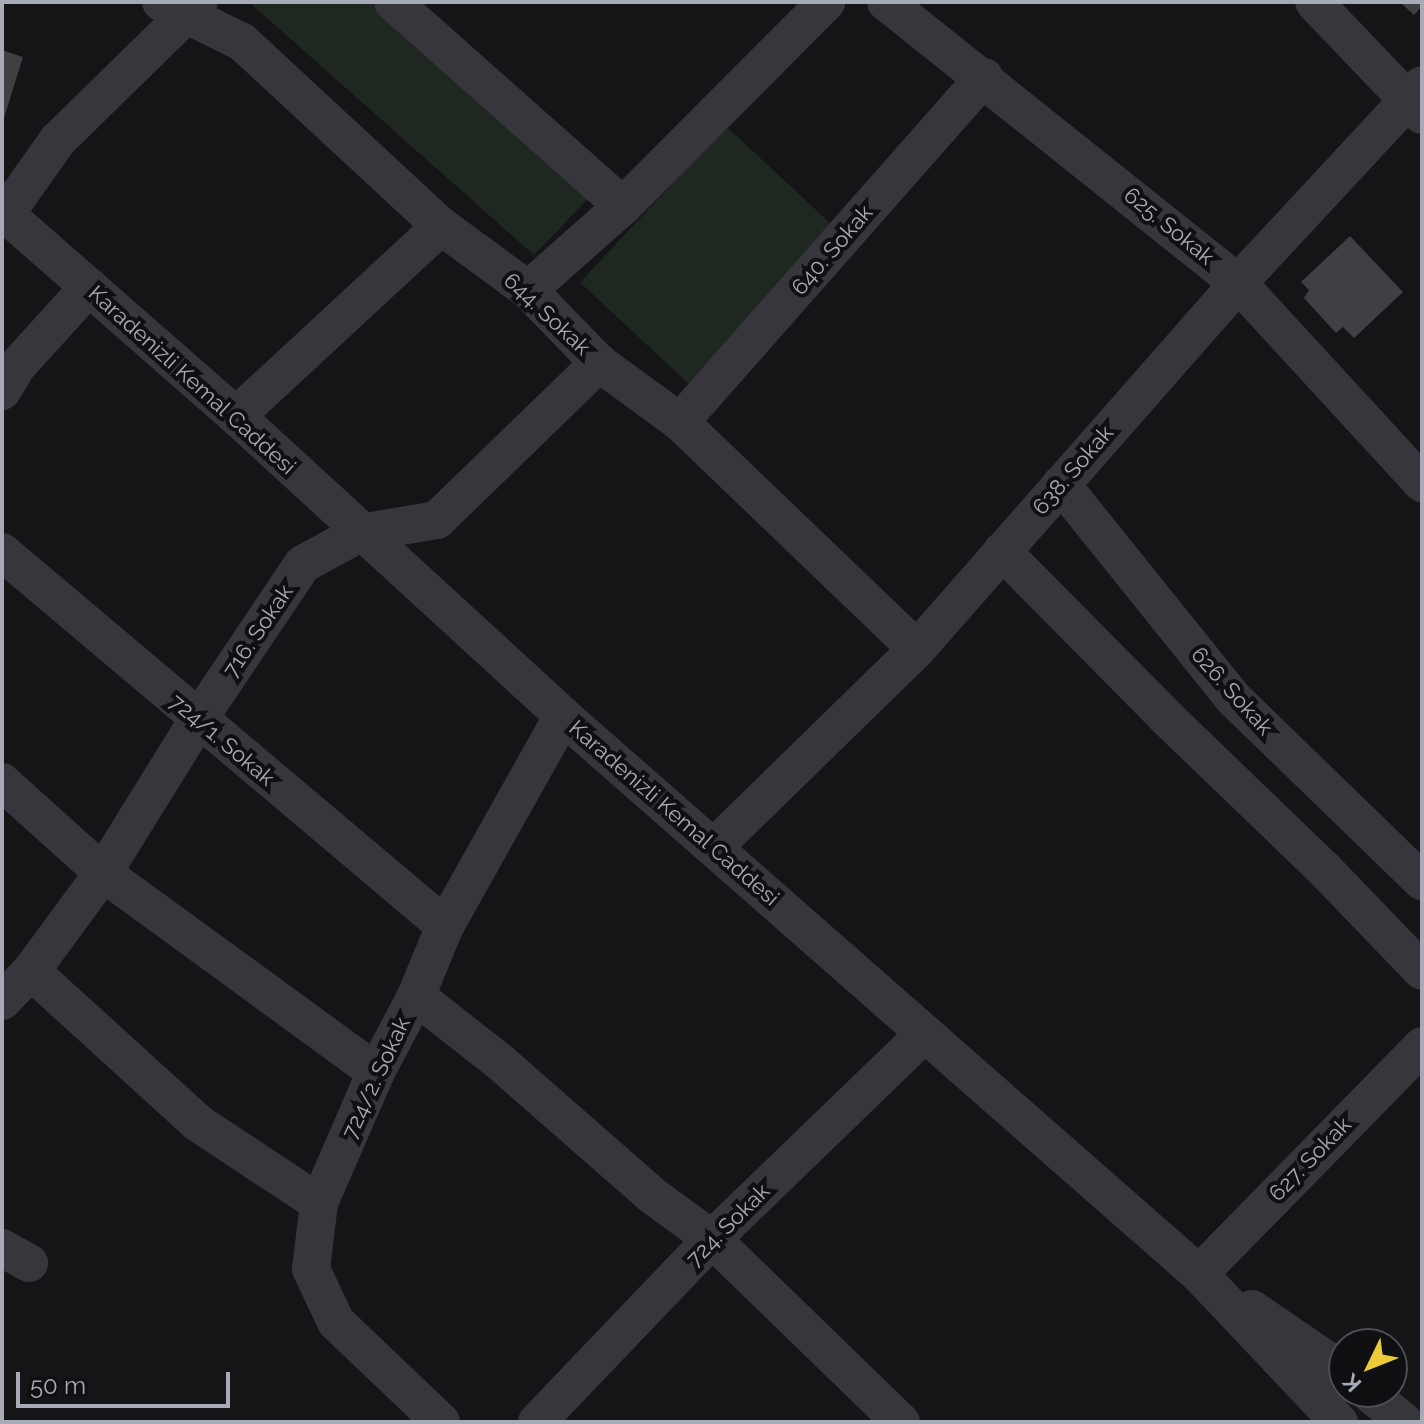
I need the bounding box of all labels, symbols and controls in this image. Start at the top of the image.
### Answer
street label: 625. Sokak [1119,182,1219,270]
street label: 640. Sokak [786,200,878,300]
street label: 644. Sokak [498,267,596,361]
street label: Karadenizli Kemal Caddesi [83,280,301,480]
street label: 638. Sokak [1027,420,1119,520]
street label: 716. Sokak [217,580,299,682]
street label: 626. Sokak [1186,641,1278,741]
street label: 724/1. Sokak [164,688,280,792]
street label: Karadenizli Kemal Caddesi [563,714,785,912]
street label: 724/2. Sokak [336,1013,416,1143]
street label: 627. Sokak [1264,1112,1356,1206]
street label: 724. Sokak [681,1178,775,1272]
north arrow [1328,1328,1408,1408]
scale bar [20,1356,234,1406]
text: K [1337,1369,1366,1397]
text: 50 m [30,1371,86,1400]

